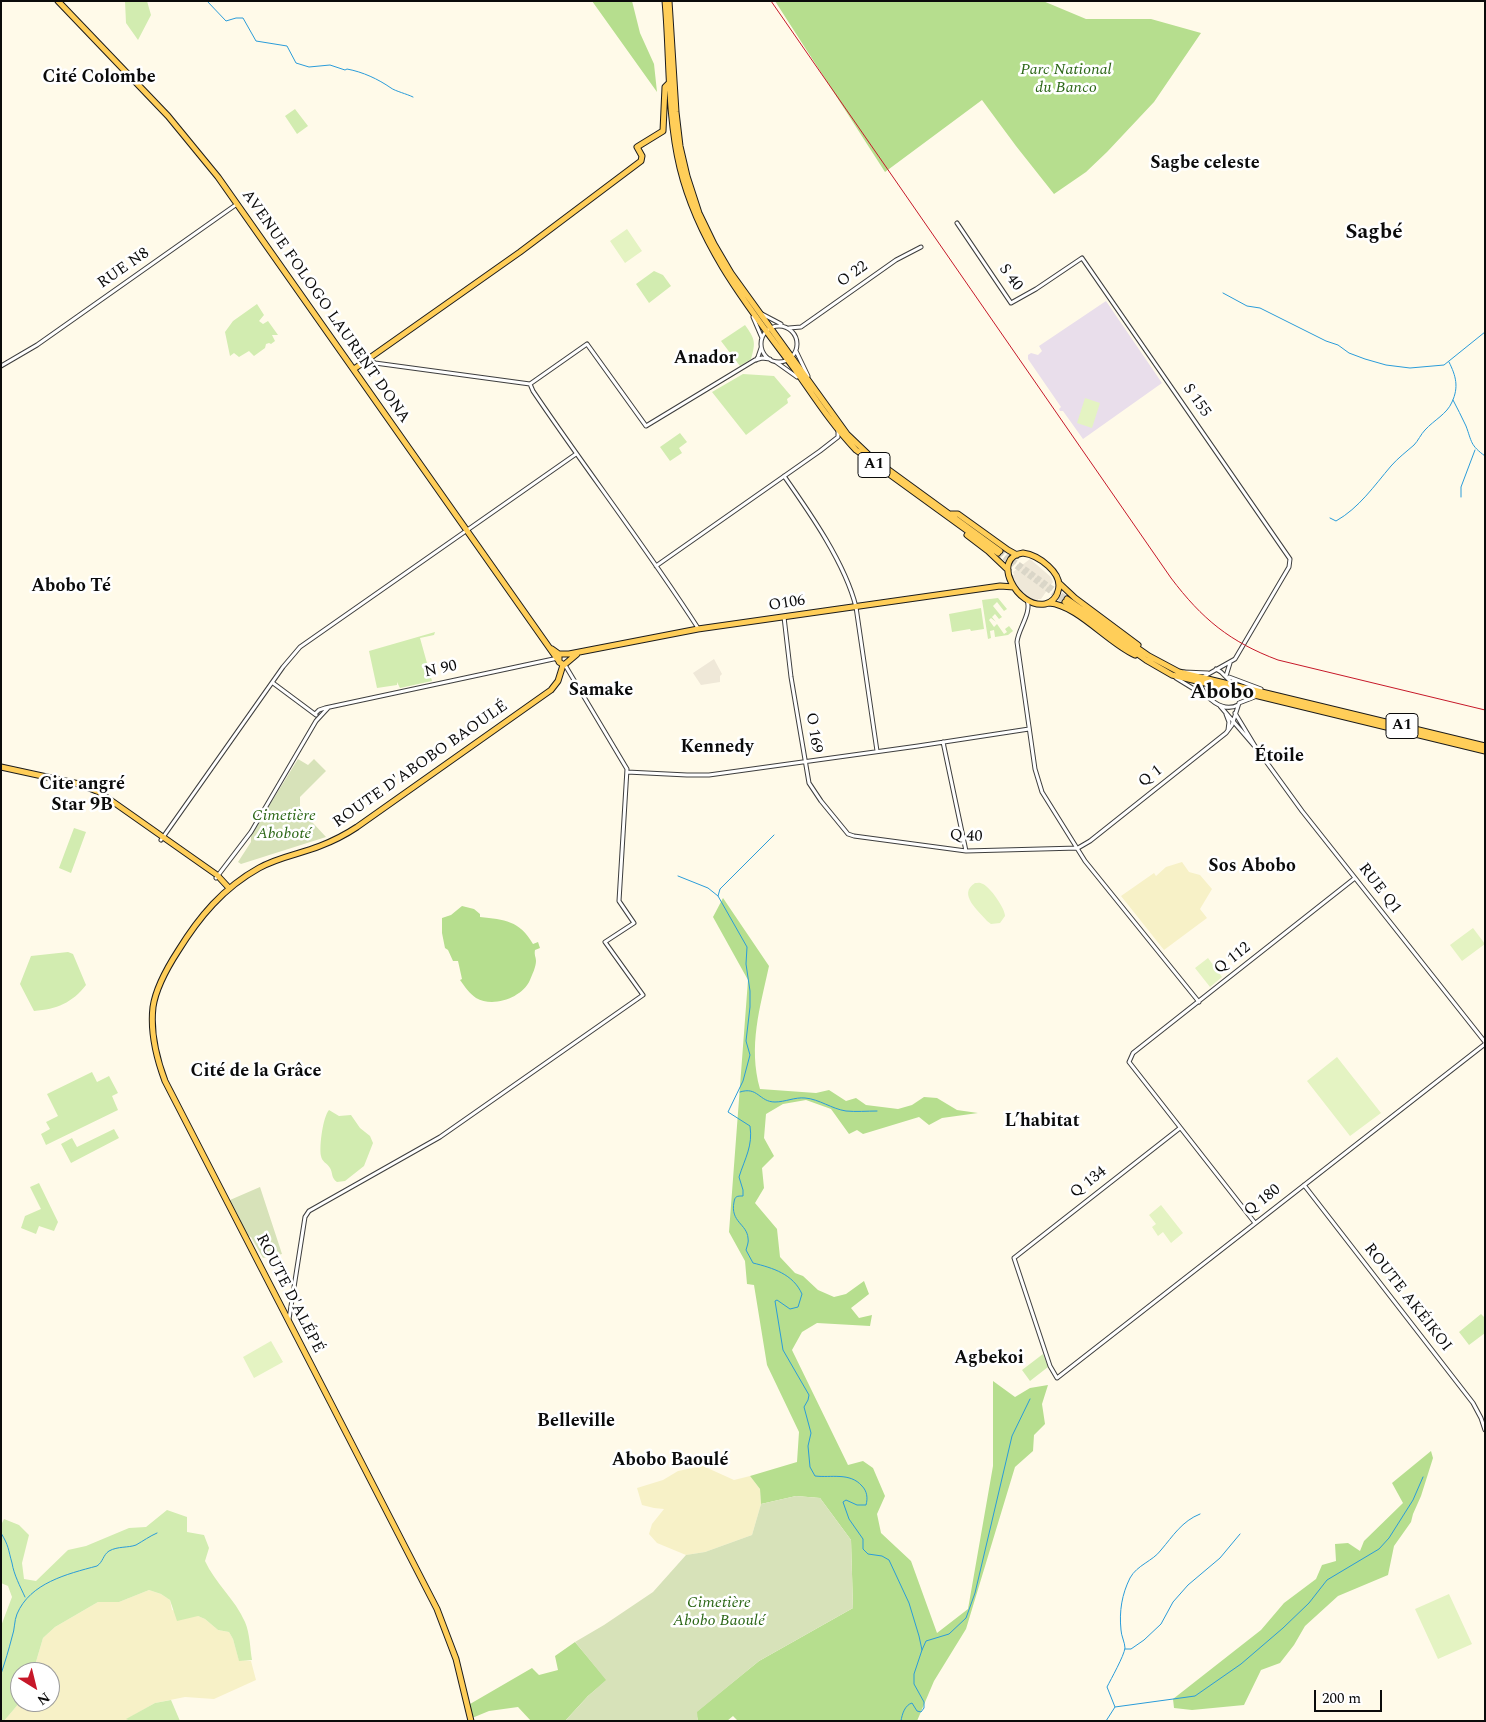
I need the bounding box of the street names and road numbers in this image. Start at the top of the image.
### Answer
street label: AVENUE FOLOGO LAURENT DONA [237,187,413,427]
street label: RUE N8 [95,244,153,294]
street label: O 22 [834,258,872,292]
street label: S 40 [994,261,1026,295]
street label: S 155 [1178,381,1214,421]
road number: A1 [858,452,890,478]
street label: O106 [767,592,807,616]
street label: N 90 [423,657,459,683]
street label: ROUTE D'ABOBO BAOULÉ [330,697,512,833]
street label: O 169 [800,711,826,755]
road number: A1 [1386,714,1418,738]
street label: Q 1 [1135,762,1167,792]
street label: Q 40 [949,827,983,847]
street label: RUE Q1 [1353,860,1405,918]
street label: Q 112 [1211,939,1255,979]
street label: Q 134 [1067,1163,1111,1203]
street label: Q 180 [1241,1181,1285,1221]
street label: ROUTE D'ALÉPÉ [251,1231,327,1357]
street label: ROUTE AKÉIKOI [1359,1240,1455,1356]

